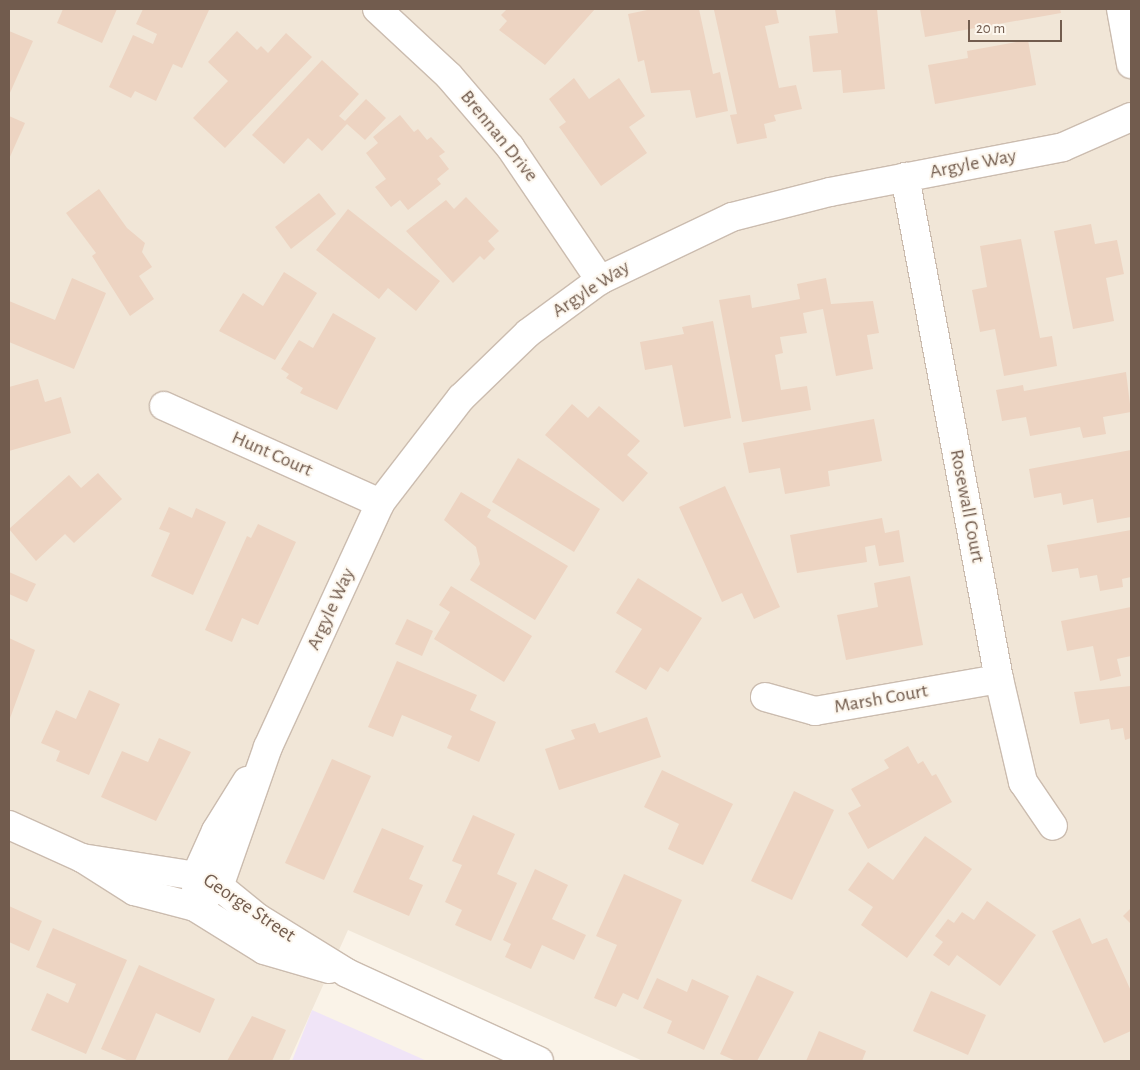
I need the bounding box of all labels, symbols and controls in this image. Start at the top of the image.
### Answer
scale bar [970,10,1064,42]
text: 20 m [976,21,1005,36]
street label: Brennan Drive [455,85,543,187]
street label: Argyle Way [928,144,1018,184]
street label: Argyle Way [548,255,634,323]
street label: Hunt Court [228,426,316,482]
street label: Rosewall Court [944,447,990,565]
street label: Argyle Way [302,564,360,654]
street label: Marsh Court [832,679,930,719]
street label: George Street [198,868,300,948]

